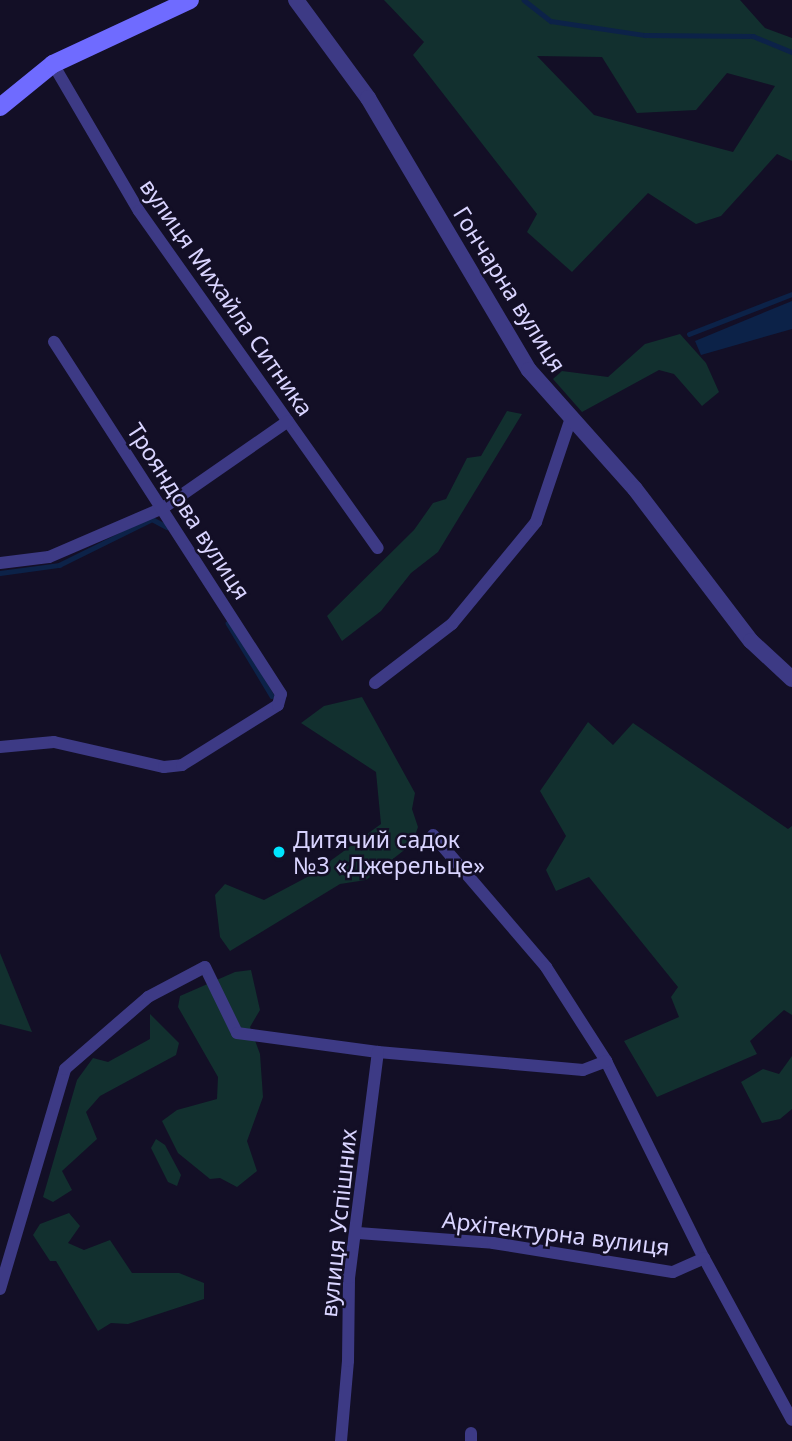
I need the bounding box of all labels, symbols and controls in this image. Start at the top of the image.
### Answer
street label: вулиця Михайла Ситника [135,173,319,421]
street label: Гончарна вулиця [448,201,572,377]
street label: Трояндова вулиця [122,418,256,604]
place label: Дитячий садок №3 «Джерельце» [293,825,485,879]
marker: Дитячий садок №3 «Джерельце» [271,844,287,860]
street label: вулиця Успішних [314,1128,362,1318]
street label: Архітектурна вулиця [441,1205,671,1261]

